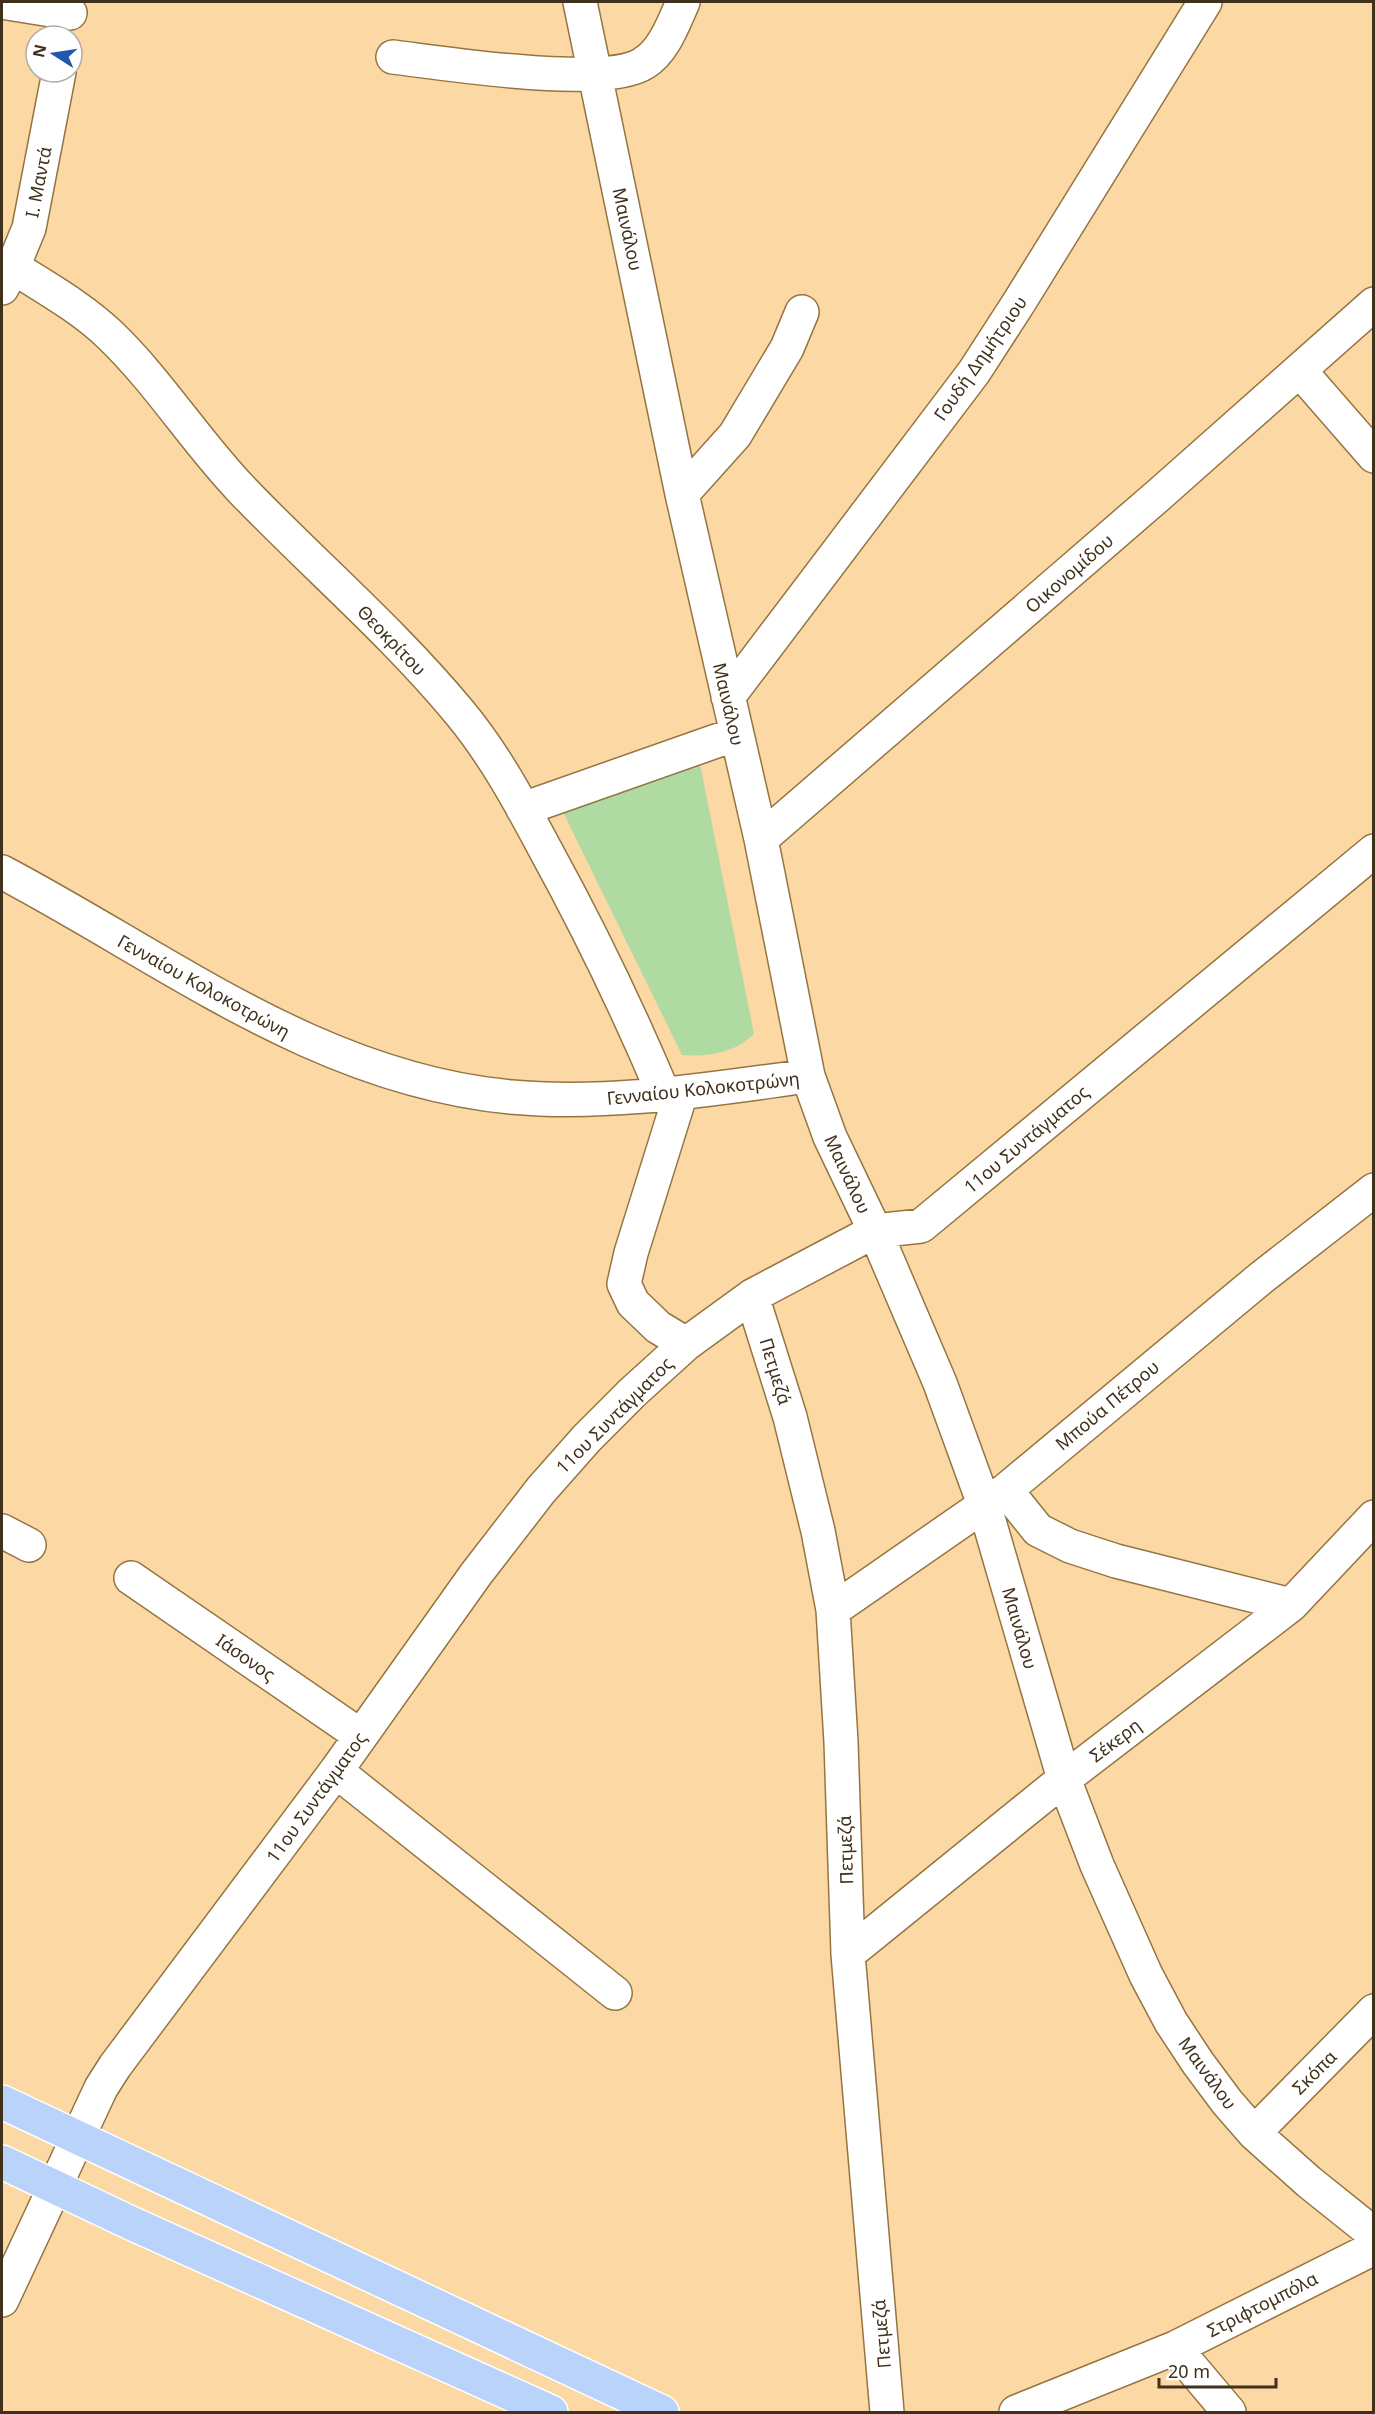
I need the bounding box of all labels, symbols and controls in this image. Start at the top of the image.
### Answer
north arrow [24,24,84,84]
text: N [27,42,51,60]
street label: Ι. Μαντά [19,144,57,220]
street label: Μαινάλου [607,185,649,273]
street label: Γουδή Δημήτριου [928,291,1032,425]
street label: Οικονομίδου [1020,528,1118,618]
street label: Θεοκρίτου [352,600,432,680]
street label: Μαινάλου [708,660,750,748]
street label: Γενναίου Κολοκοτρώνη [113,929,295,1043]
street label: Γενναίου Κολοκοτρώνη [605,1066,801,1110]
street label: 11ου Συντάγματος [959,1080,1094,1198]
street label: Μαινάλου [819,1131,877,1217]
street label: Πετμεζά [754,1335,798,1407]
street label: 11ου Συντάγματος [550,1351,678,1479]
street label: Μπούα Πέτρου [1050,1355,1164,1455]
street label: Μαινάλου [997,1584,1043,1672]
street label: Ιάσονος [212,1628,281,1686]
street label: Σέκερη [1084,1713,1146,1767]
street label: 11ου Συντάγματος [260,1727,372,1867]
street label: Πετμεζά [832,1815,858,1885]
street label: Μαινάλου [1174,2032,1242,2114]
street label: Σκόπα [1287,2045,1341,2099]
street label: Στριφτομπόλα [1203,2266,1321,2342]
street label: Πετμεζά [866,2299,896,2369]
scale bar [1159,2351,1276,2389]
text: 20 m [1168,2359,1210,2383]

